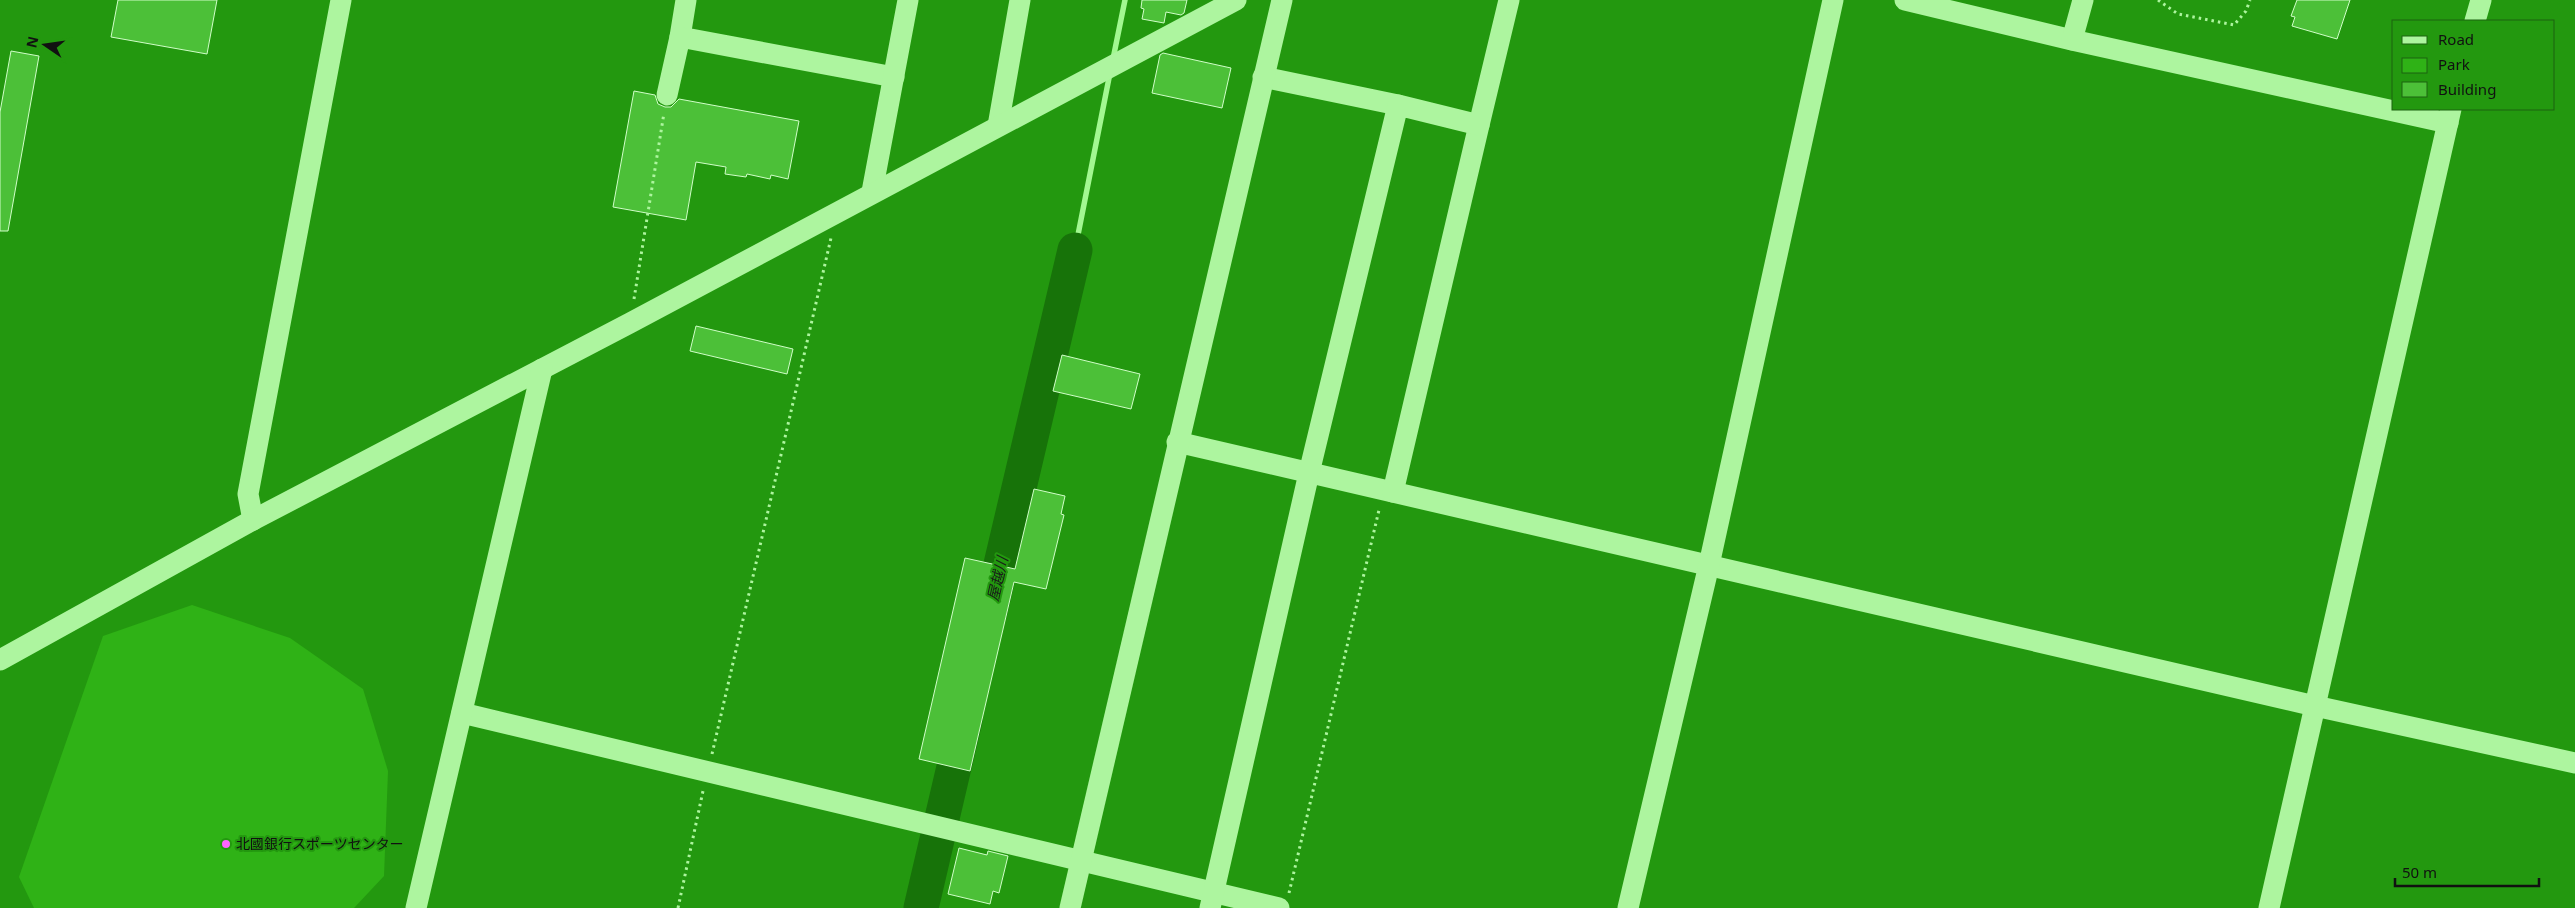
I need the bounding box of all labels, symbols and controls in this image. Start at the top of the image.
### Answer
north arrow [20,20,70,70]
legend [2392,20,2555,110]
text: Road [2438,29,2474,49]
text: N [21,34,42,50]
text: Park [2438,54,2470,74]
text: Building [2438,79,2496,99]
water label: 屋越川 [982,553,1012,603]
place label: 北國銀行スポーツセンター [236,834,404,853]
marker: 北國銀行スポーツセンター [220,838,232,850]
scale bar [2395,856,2539,888]
text: 50 m [2402,862,2437,882]

